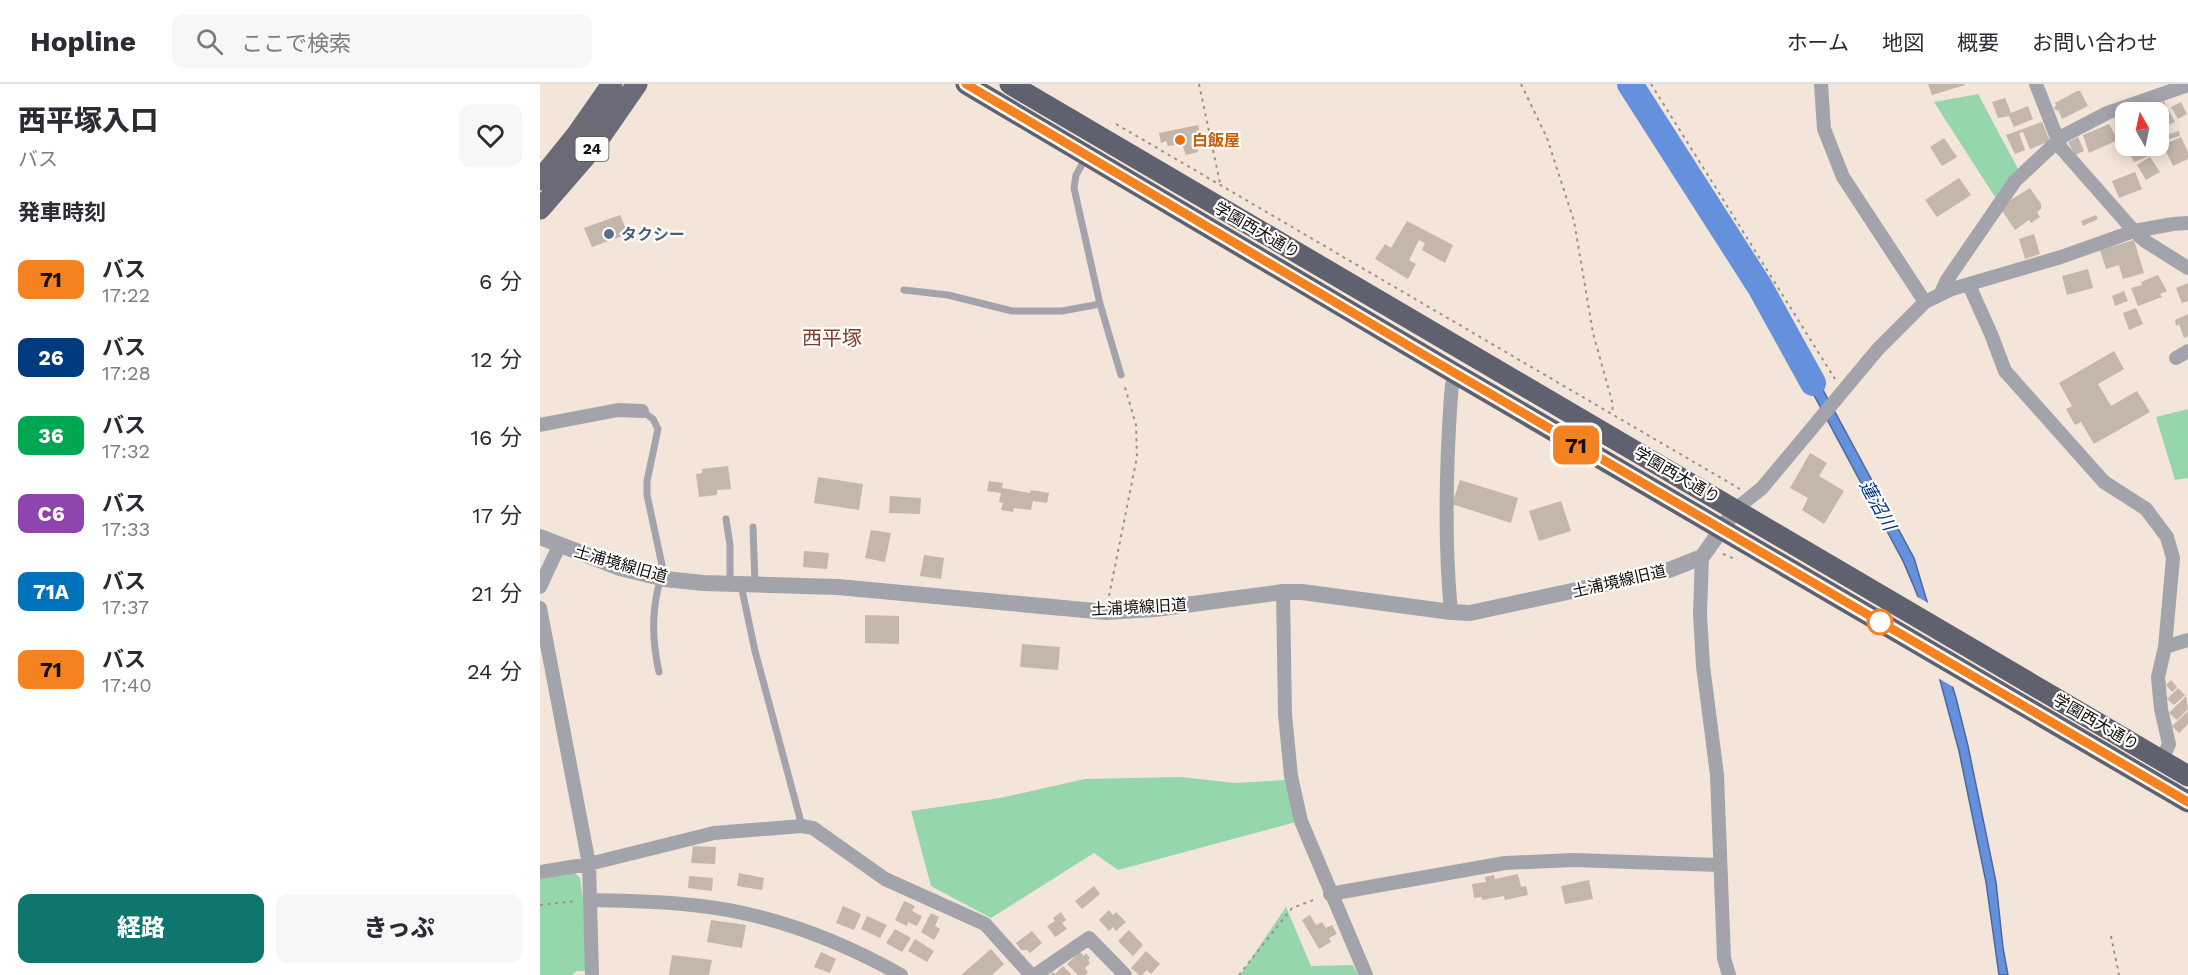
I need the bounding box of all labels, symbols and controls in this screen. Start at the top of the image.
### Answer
search box [172,14,592,68]
text: Hopline [30,25,136,58]
icon: search [193,25,226,58]
text: ホーム [1787,30,1849,55]
text: 地図 [1882,30,1924,55]
text: 概要 [1957,30,1999,55]
text: お問い合わせ [2032,30,2158,55]
text: ここで検索 [241,31,351,56]
north arrow [2115,102,2169,156]
map controls [2115,102,2169,156]
text: 西平塚入口 [18,104,158,137]
button: heart [459,104,522,167]
place label: 白飯屋 [1192,131,1240,150]
marker: 白飯屋 [1173,133,1187,147]
road number: 24 [576,137,608,161]
text: バス [18,147,58,171]
street label: 学園西大通り [1211,198,1303,262]
text: 発車時刻 [18,200,106,225]
place label: タクシー [621,225,685,244]
marker: タクシー [602,227,616,241]
text: バス [102,257,146,282]
text: 71 [40,267,62,292]
text: 6 分 [479,269,522,294]
text: 17:22 [102,283,150,307]
district label: 西平塚 [802,326,862,350]
text: バス [102,335,146,360]
text: 26 [38,345,64,370]
text: 12 分 [471,347,522,372]
text: 17:28 [102,361,151,385]
text: バス [102,413,146,438]
text: 36 [38,423,64,448]
text: 16 分 [471,425,522,450]
line badge: 71 [1549,426,1603,464]
text: 71 [1565,433,1587,458]
text: 17:32 [102,439,150,463]
street label: 学園西大通り [1631,443,1723,507]
water label: 蓮沼川 [1856,476,1901,535]
text: バス [102,491,146,516]
text: C6 [37,501,65,526]
text: 17 分 [472,503,522,528]
text: 17:33 [102,517,150,541]
street label: 土浦境線旧道 [572,542,670,586]
street label: 土浦境線旧道 [1570,561,1668,601]
text: バス [102,569,146,594]
text: 71A [33,579,69,604]
text: 21 分 [471,581,522,606]
text: 17:37 [102,595,149,619]
street label: 土浦境線旧道 [1091,595,1187,619]
unlabelled marker [1867,609,1893,635]
text: バス [102,647,146,672]
text: 71 [40,657,62,682]
text: 24 分 [467,659,522,684]
text: 17:40 [102,673,152,697]
street label: 学園西大通り [2050,690,2142,754]
button: 経路 [18,894,264,963]
button: きっぷ [276,894,522,963]

